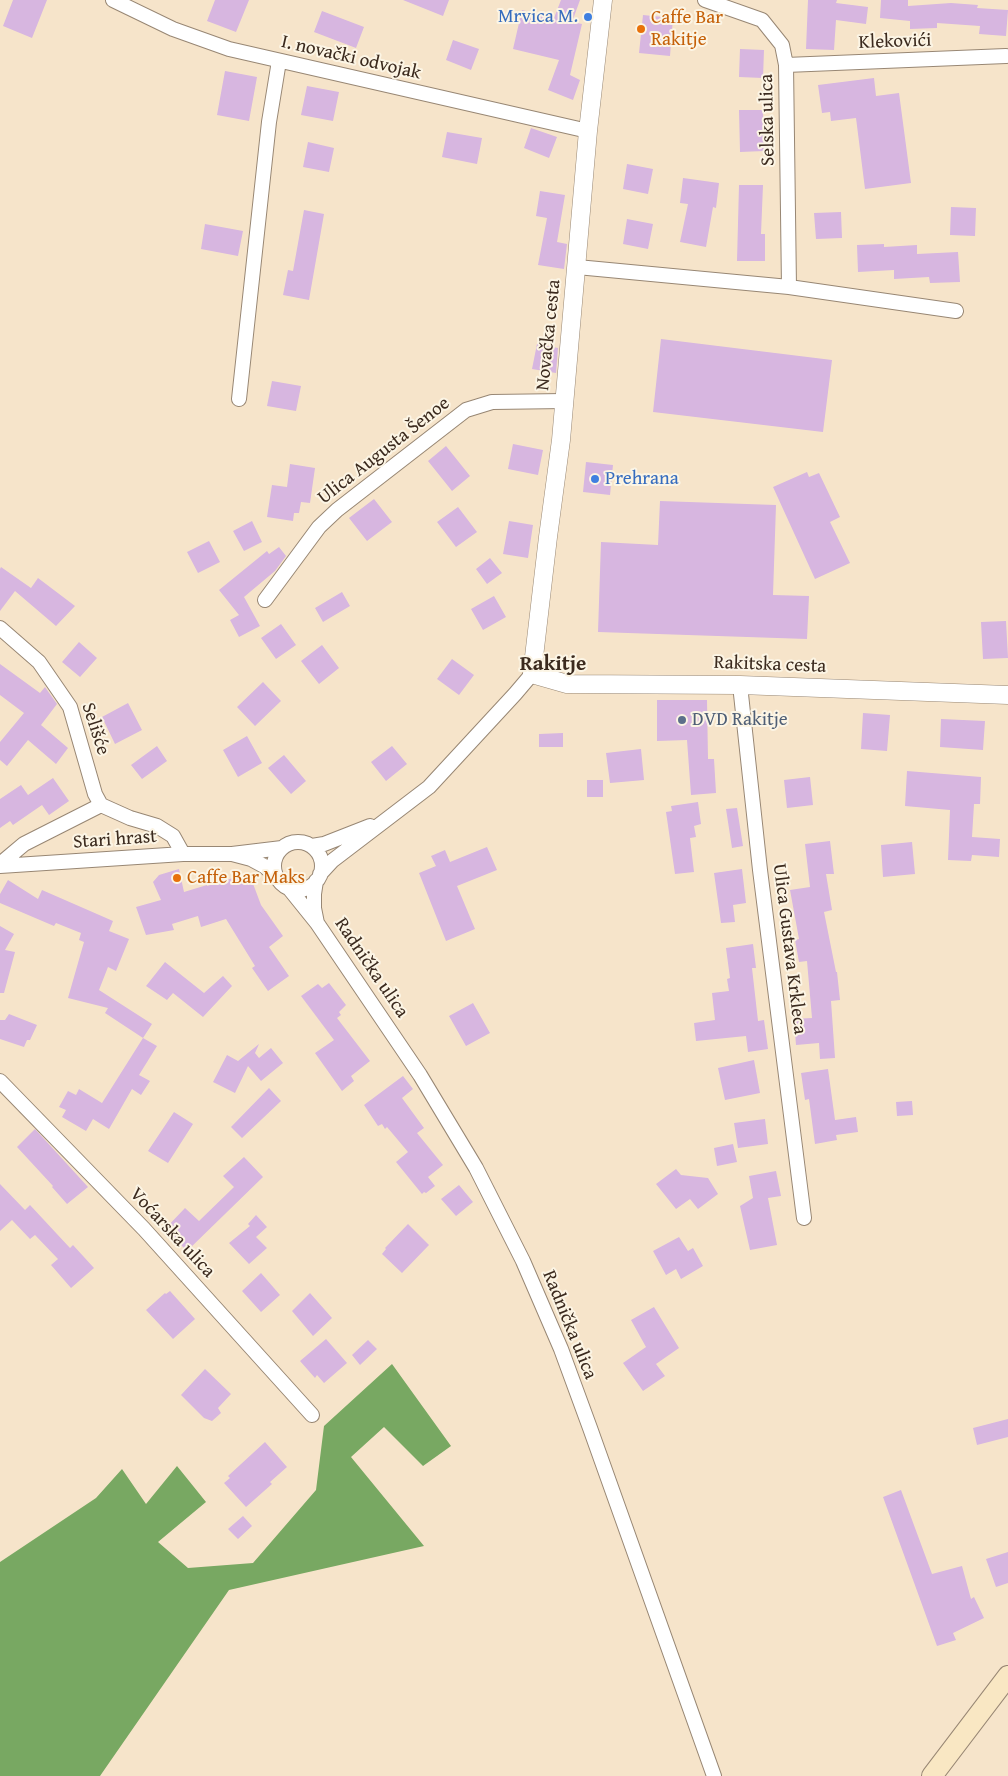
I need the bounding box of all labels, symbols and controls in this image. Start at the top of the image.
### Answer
place label: Mrvica M. [498,6,578,28]
place label: Caffe Bar Rakitje [651,7,723,51]
marker: Mrvica M. [582,11,594,23]
marker: Caffe Bar Rakitje [635,23,647,35]
street label: Klekovići [858,29,932,55]
street label: I. novački odvojak [279,31,423,85]
street label: Selska ulica [756,74,780,166]
street label: Novačka cesta [532,278,566,392]
street label: Ulica Augusta Šenoe [313,392,455,510]
place label: Prehrana [605,468,679,490]
marker: Prehrana [589,473,601,485]
district label: Rakitje [520,652,586,678]
street label: Rakitska cesta [713,652,827,678]
street label: Selišće [76,700,114,758]
place label: DVD Rakitje [692,709,788,731]
marker: DVD Rakitje [676,714,688,726]
street label: Stari hrast [72,826,158,854]
street label: Ulica Gustava Krkleca [767,862,811,1036]
place label: Caffe Bar Maks [187,867,305,889]
marker: Caffe Bar Maks [171,872,183,884]
street label: Radnička ulica [329,914,413,1022]
street label: Voćarska ulica [124,1183,220,1283]
street label: Radnička ulica [537,1267,601,1383]

